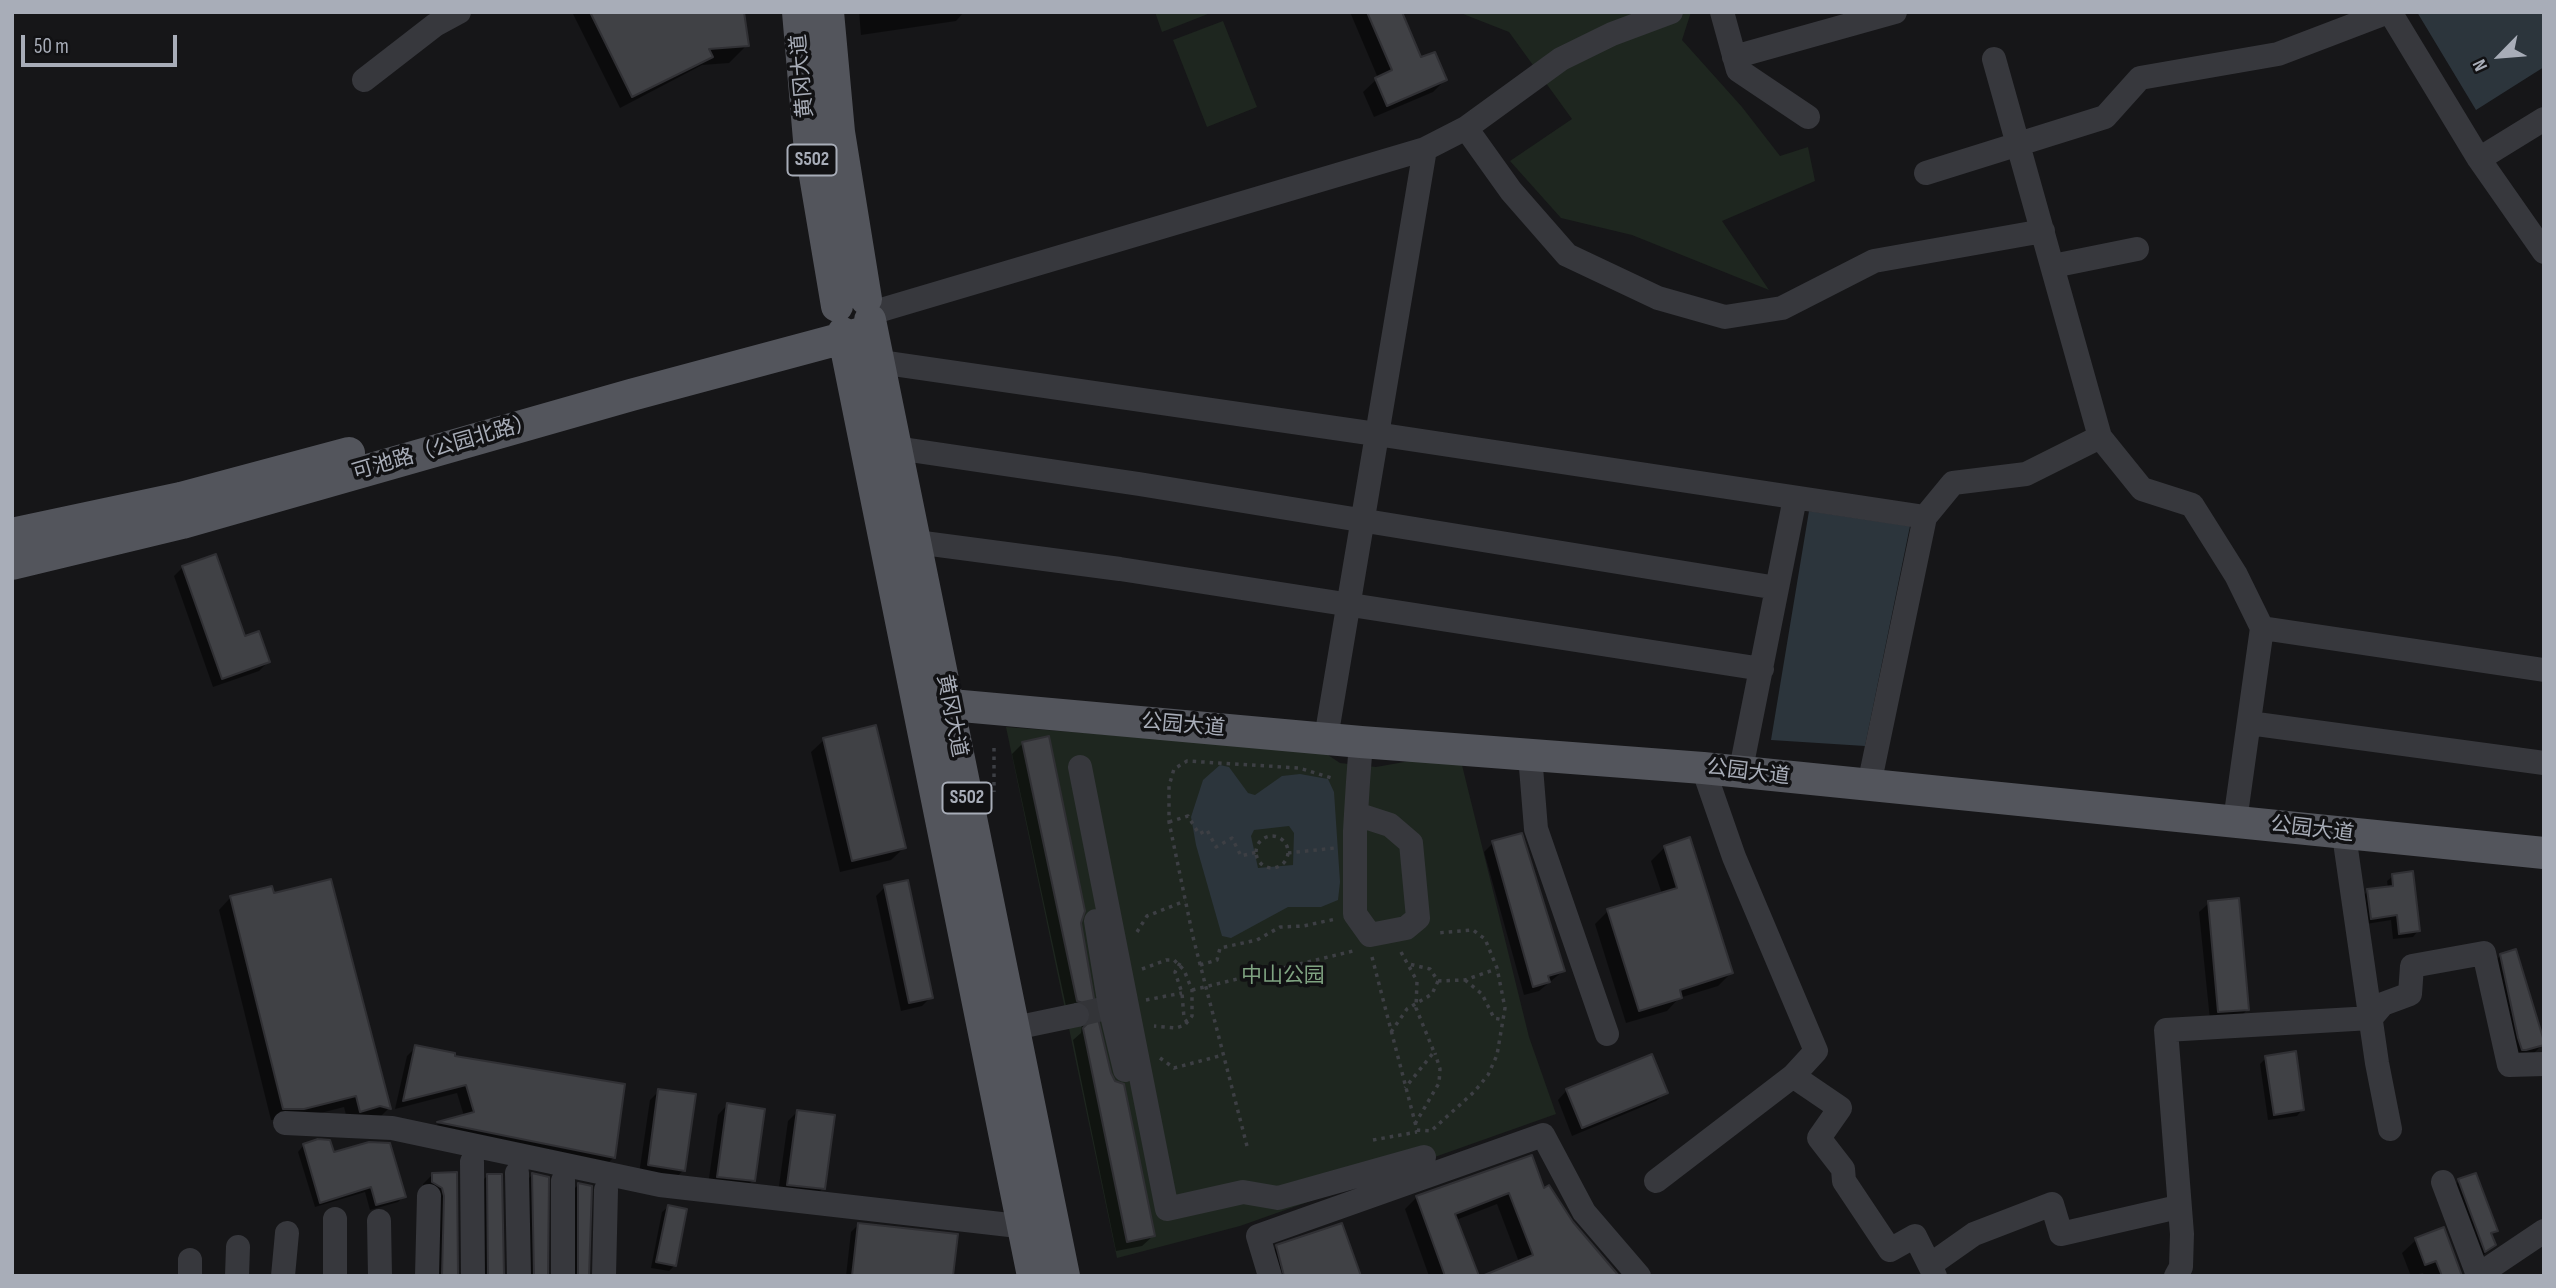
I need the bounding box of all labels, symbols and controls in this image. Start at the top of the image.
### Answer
scale bar [24,21,180,65]
north arrow [2465,21,2535,91]
street label: 黄冈大道 [787,33,819,119]
text: 50 m [34,34,69,59]
text: N [2468,56,2493,75]
road number: S502 [788,144,836,176]
street label: 可池路（公园北路） [350,410,538,486]
street label: 黄冈大道 [931,672,971,760]
street label: 公园大道 [1140,710,1226,742]
street label: 公园大道 [1705,755,1791,791]
road number: S502 [942,782,992,814]
street label: 公园大道 [2269,812,2355,848]
park label: 中山公园 [1241,964,1325,990]

